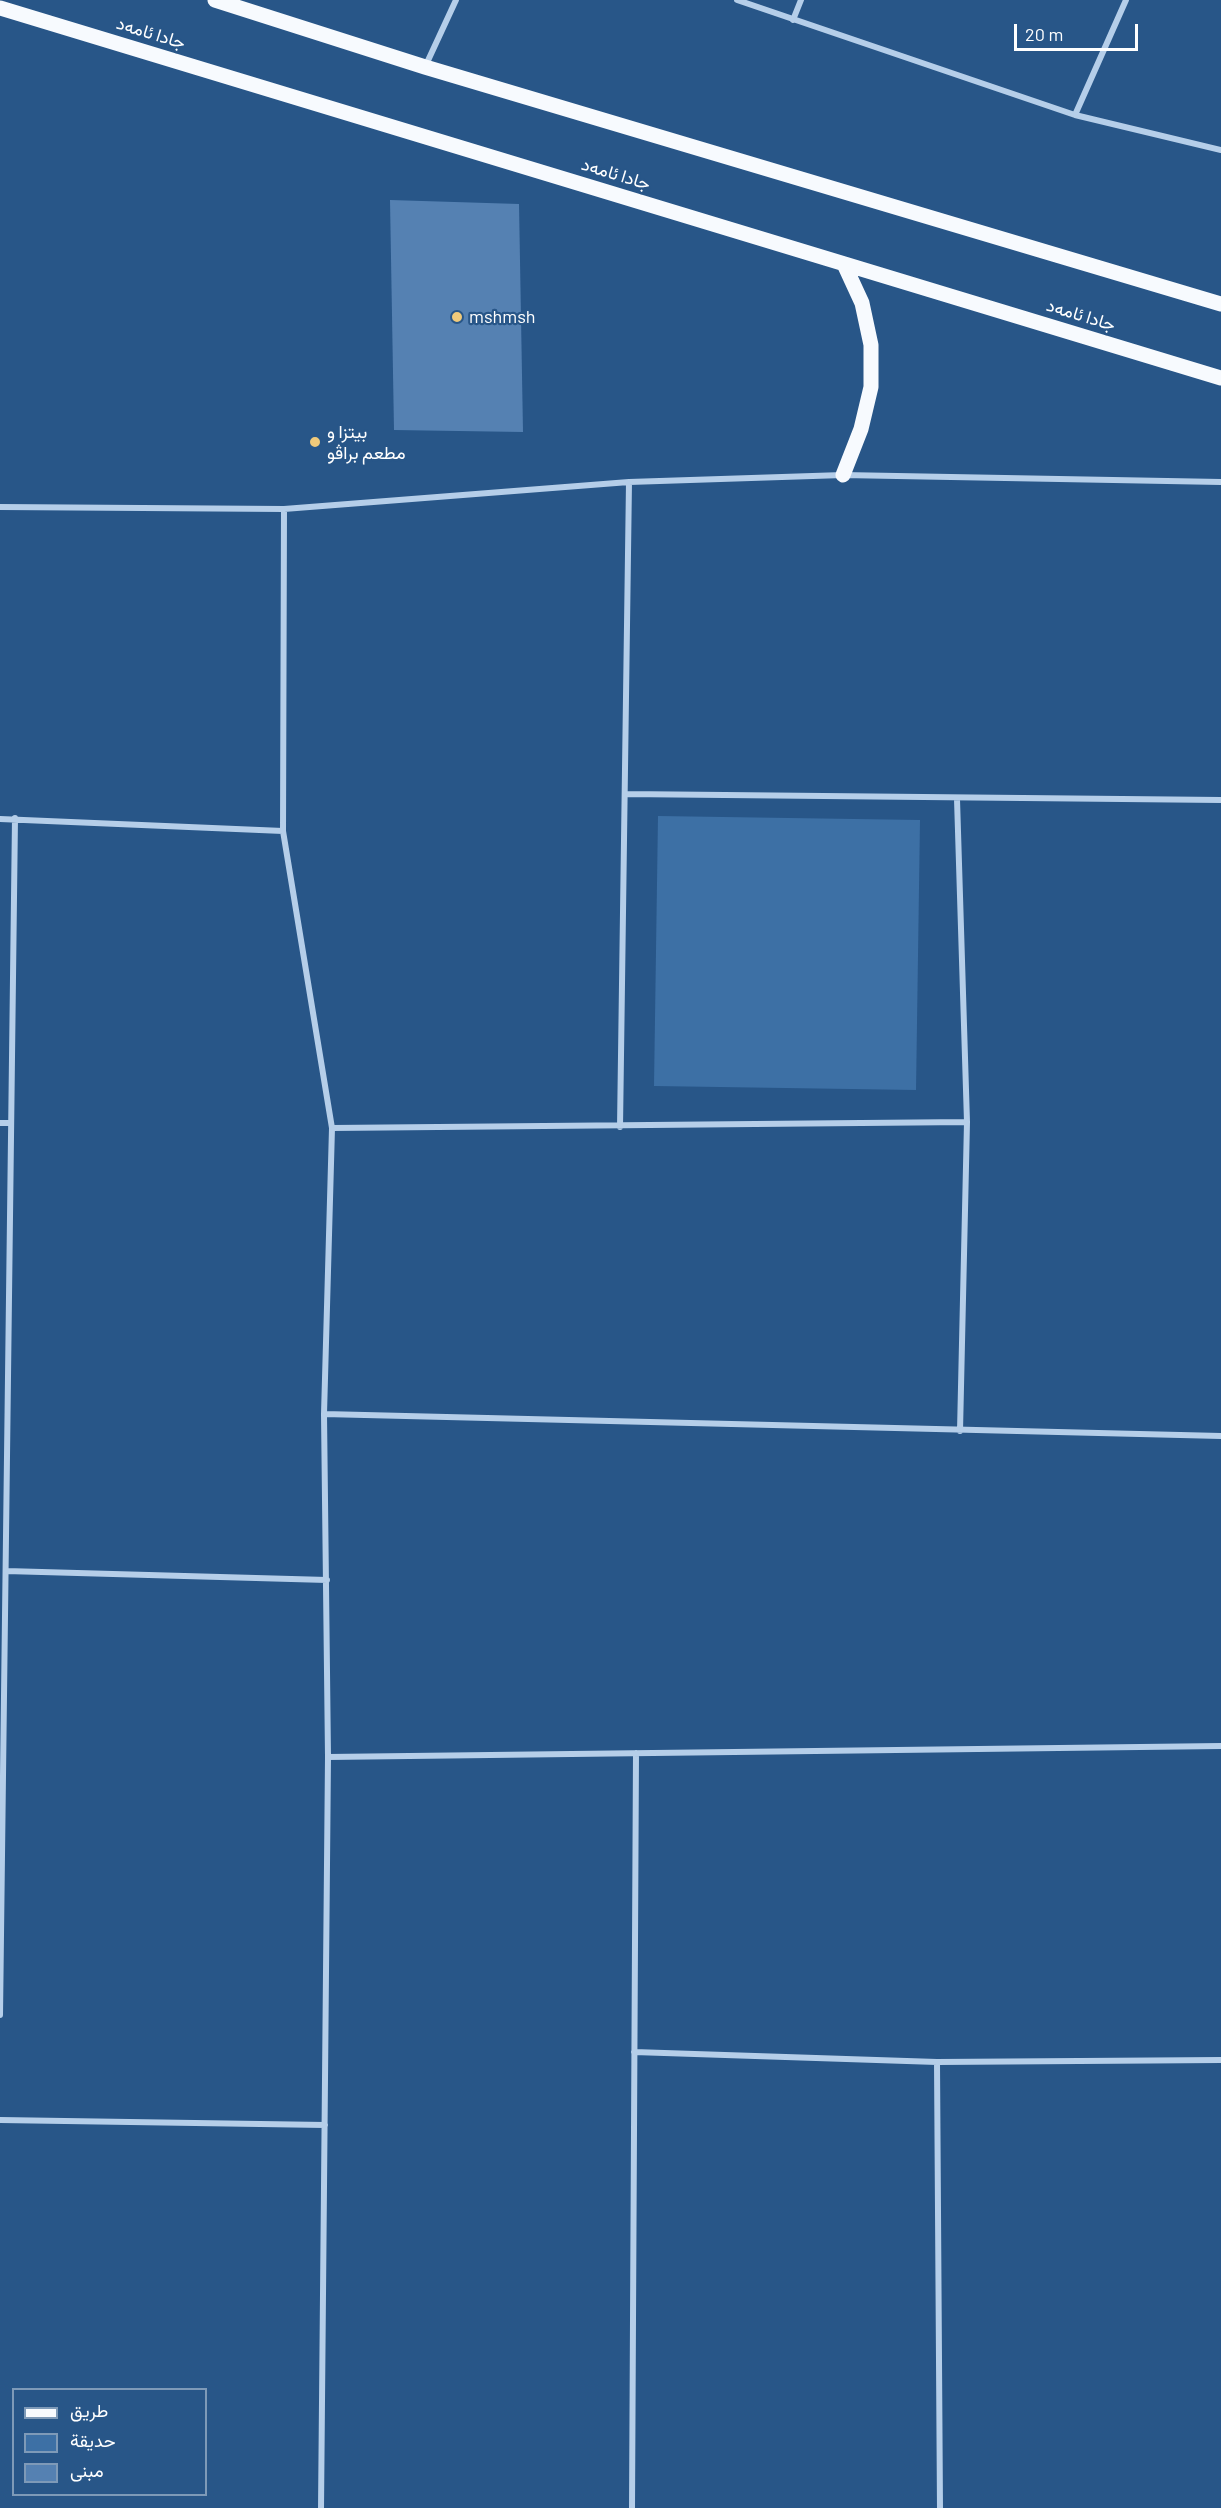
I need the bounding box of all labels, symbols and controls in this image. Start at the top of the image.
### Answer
street label: جادا ئامەد [114,12,188,54]
scale bar [1017,12,1142,50]
text: 20 m [1025,23,1063,45]
street label: جادا ئامەد [579,153,653,195]
street label: جادا ئامەد [1044,294,1118,336]
place label: mshmsh [469,306,535,328]
marker: mshmsh [450,310,464,324]
place label: بيتزا و مطعم براڤو [327,421,405,464]
marker: بيتزا و مطعم براڤو [308,435,322,449]
legend [12,2388,207,2496]
text: طريق [70,2399,108,2421]
text: حديقة [70,2429,116,2451]
text: مبنى [70,2459,104,2481]

